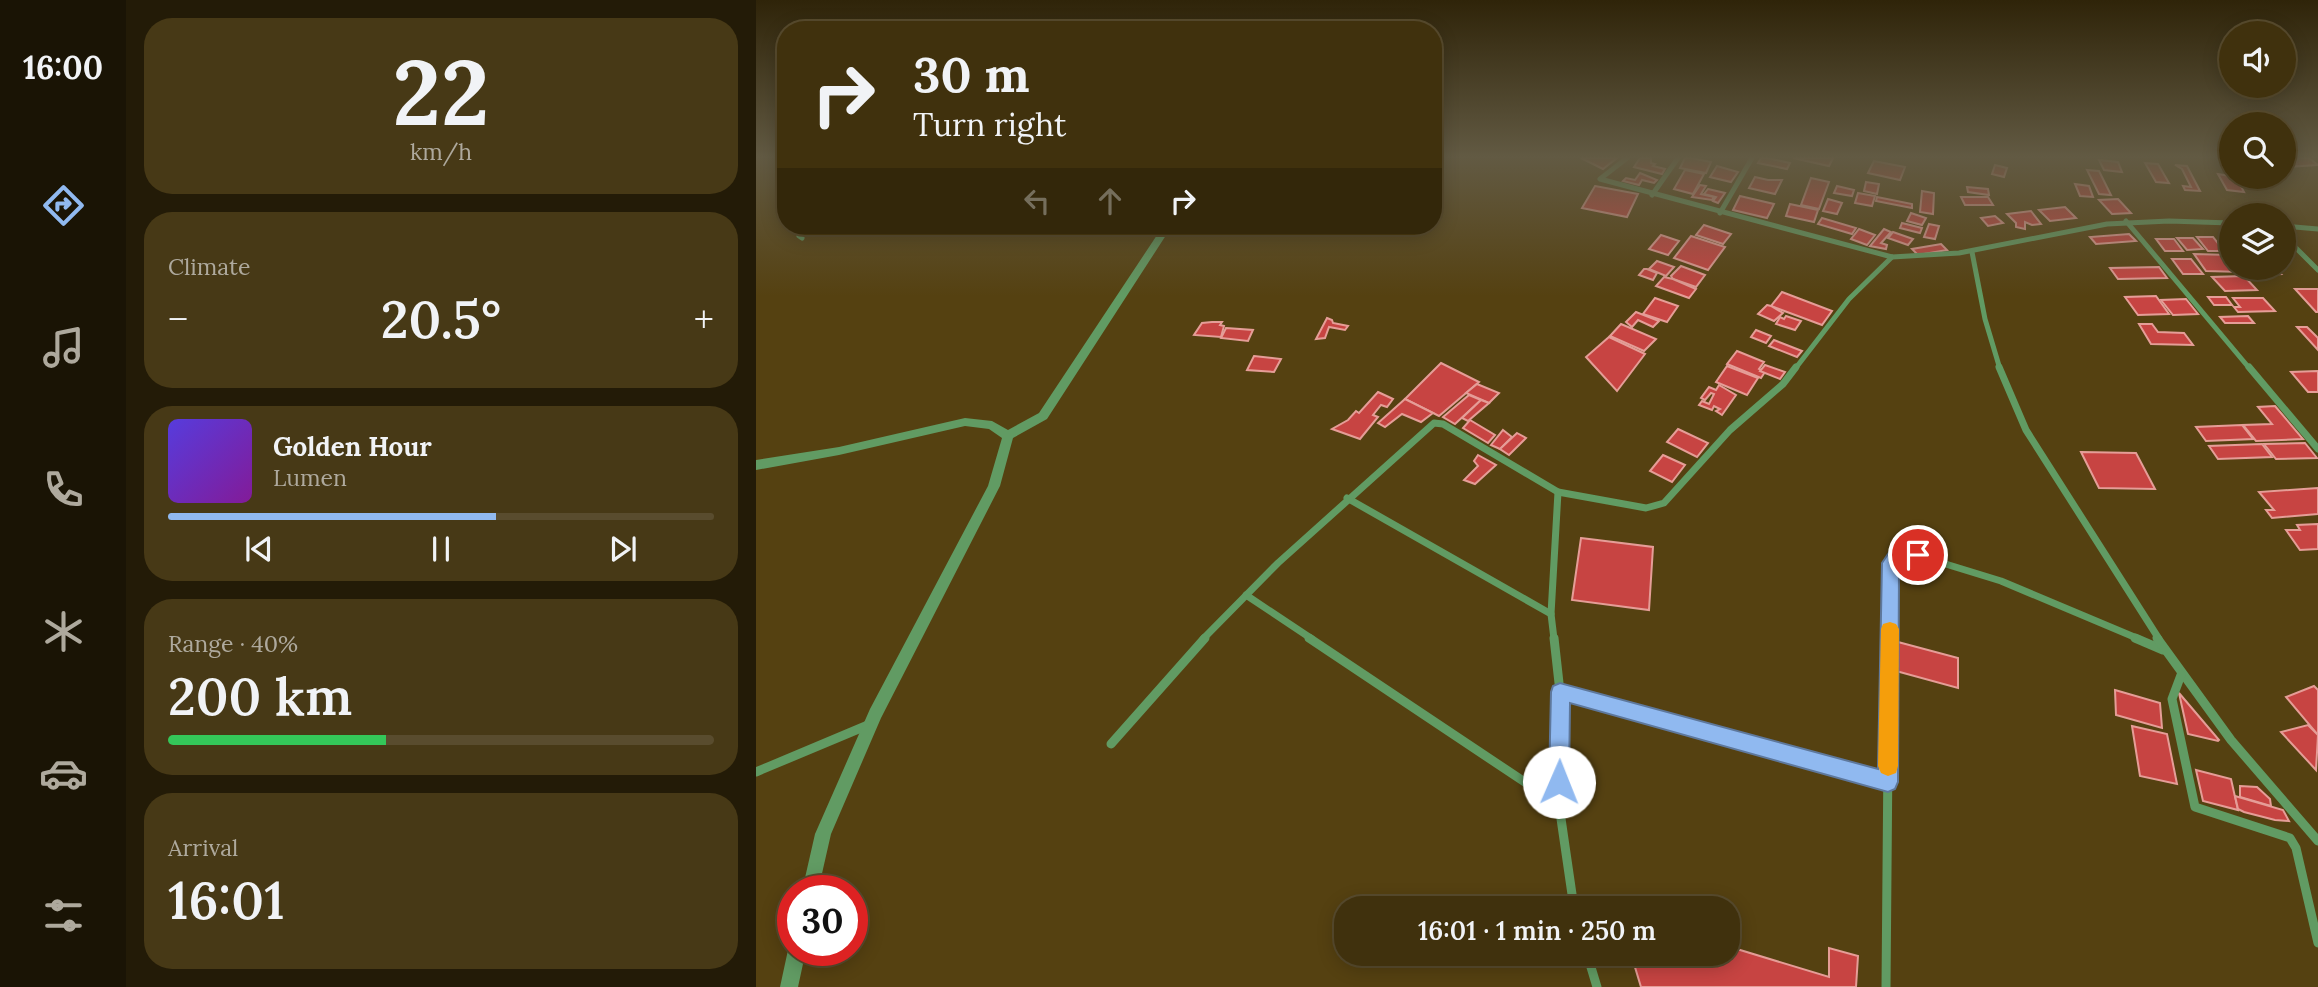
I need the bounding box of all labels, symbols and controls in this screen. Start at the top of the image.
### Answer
map controls [2219,21,2296,280]
button: sound [2219,21,2296,98]
text: 22 [392,33,490,150]
text: 30 m [913,43,1030,105]
text: 16:00 [23,47,103,88]
icon: right [798,49,889,140]
text: Turn right [913,104,1066,145]
button: search [2219,112,2296,189]
text: km/h [410,137,472,166]
icon: directions [39,181,88,230]
icon: left [1018,182,1056,220]
icon: ahead [1091,182,1129,220]
icon: right [1164,182,1202,220]
button: layers [2219,203,2296,280]
text: Climate [168,252,250,281]
text: 20.5° [381,286,501,352]
text: − [168,295,188,343]
text: + [694,295,714,343]
icon: music [39,323,88,372]
text: Golden Hour [273,430,432,463]
text: Lumen [273,463,347,492]
icon: phone [39,465,88,514]
pin [1888,525,1948,585]
icon: previous [240,530,278,568]
icon: pause [422,530,460,568]
icon: next [604,530,642,568]
icon: arrive [1899,536,1937,574]
icon: climate [39,607,88,656]
text: Range · 40% [168,629,298,658]
text: 200 km [168,663,352,729]
position arrow [1522,745,1596,819]
icon: car [39,749,88,798]
text: Arrival [168,833,238,862]
text: 16:01 [168,867,285,933]
speed limit sign: 30 [777,875,868,966]
icon: filters [39,891,88,940]
text: 16:01 · 1 min · 250 m [1418,914,1656,947]

